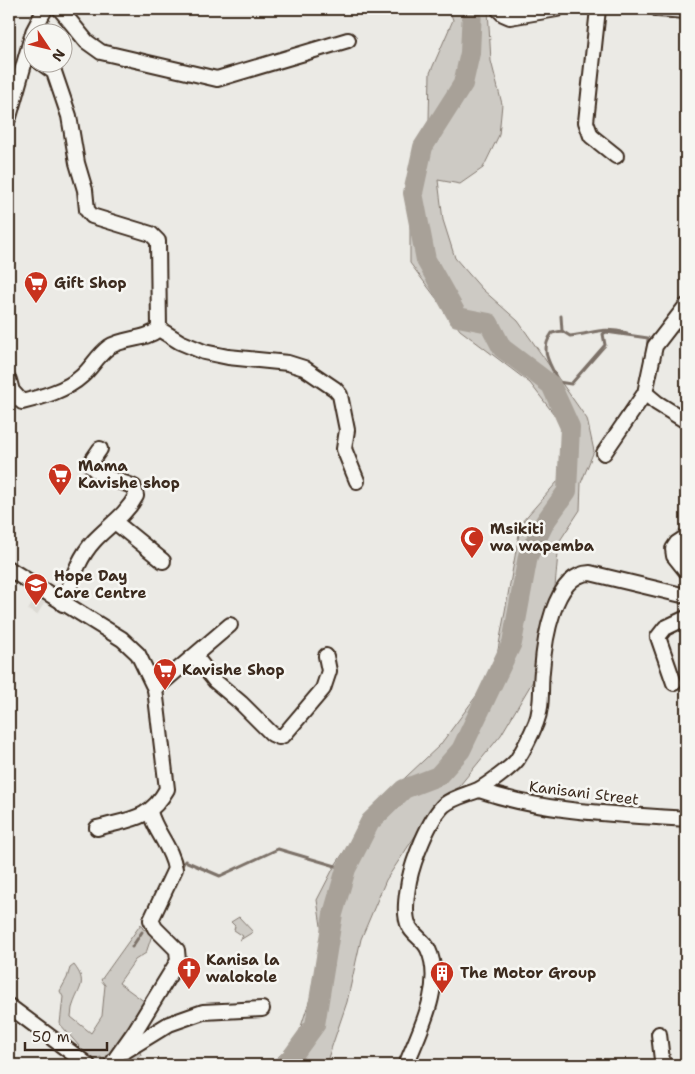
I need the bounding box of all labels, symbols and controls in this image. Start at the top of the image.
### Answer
north arrow [22,22,72,72]
text: N [48,46,69,65]
supermarket icon: Gift Shop [23,270,49,304]
place label: Gift Shop [54,273,127,293]
place label: Mama Kavishe shop [78,456,180,493]
supermarket icon: Mama Kavishe shop [47,462,73,496]
place label: Msikiti wa wapemba [490,519,595,556]
mosque icon: Msikiti wa wapemba [459,525,485,559]
place label: Hope Day Care Centre [54,566,146,603]
school or university icon: Hope Day Care Centre [23,572,49,606]
supermarket icon: Kavishe Shop [152,657,178,691]
place label: Kavishe Shop [182,660,285,680]
street label: Kanisani Street [528,776,640,810]
place label: Kanisa la walokole [206,950,280,987]
church icon: Kanisa la walokole [176,956,202,990]
building icon: The Motor Group [429,960,455,994]
place label: The Motor Group [460,963,596,983]
scale bar [25,1019,108,1051]
text: 50 m [32,1027,70,1047]

